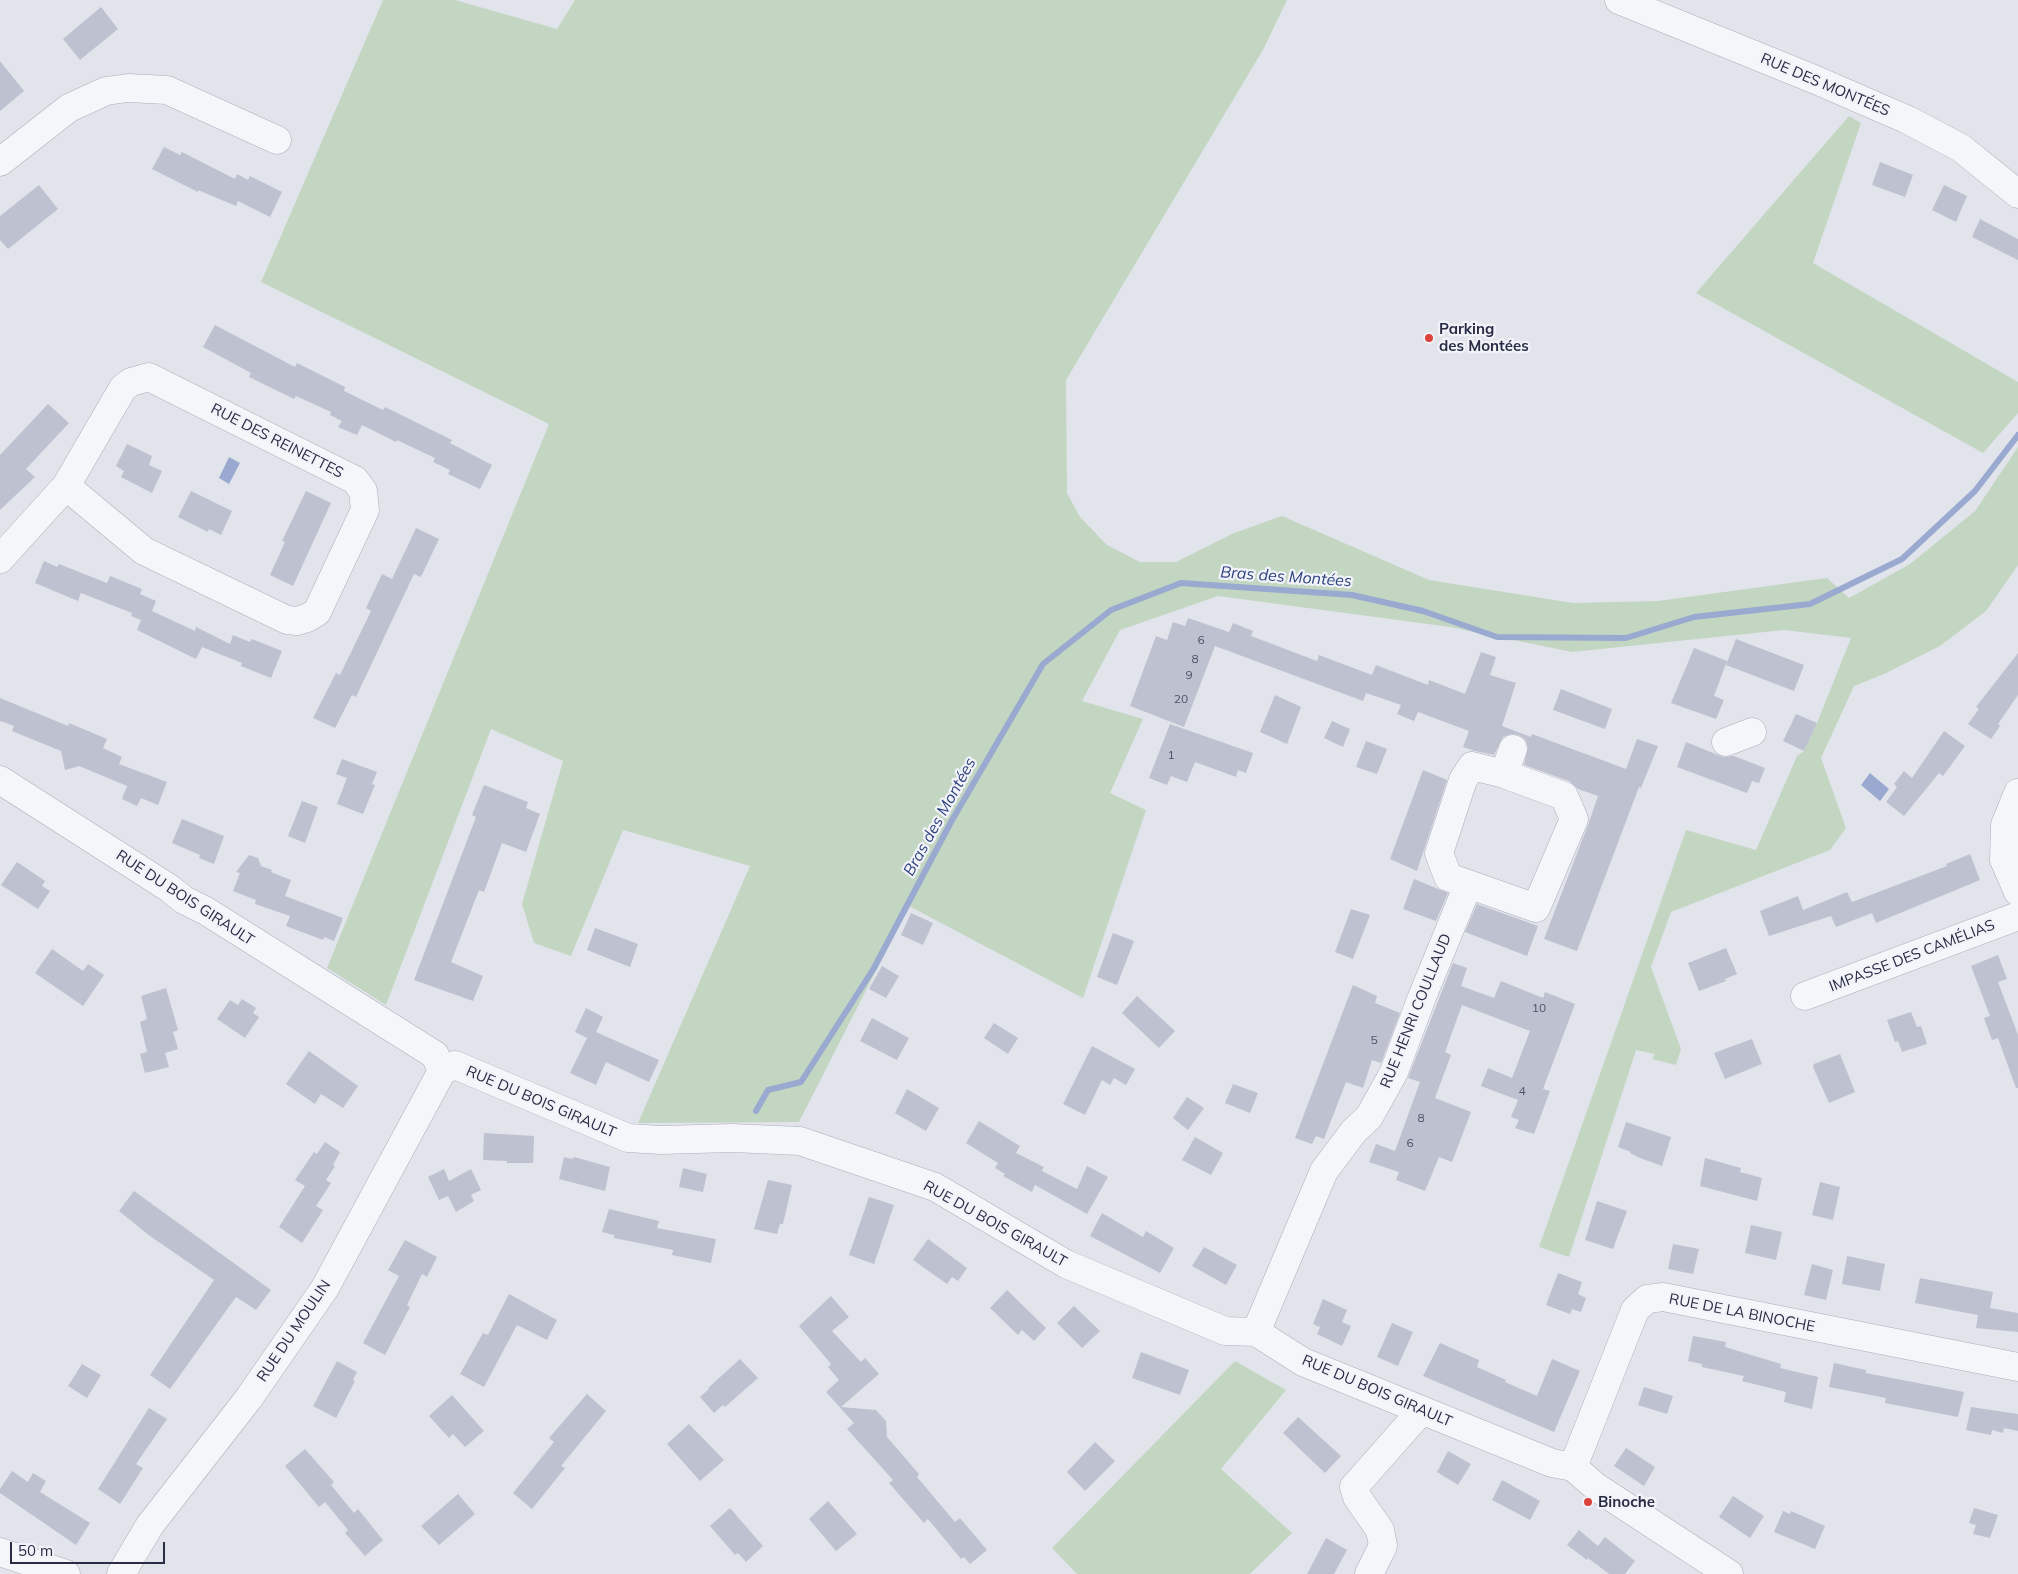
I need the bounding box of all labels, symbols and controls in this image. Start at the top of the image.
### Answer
street label: RUE DES MONTÉES [1758,50,1892,120]
place label: Parking des Montées [1439,320,1529,355]
marker: Parking des Montées [1423,332,1435,344]
street label: RUE DES REINETTES [208,400,346,482]
water label: Bras des Montées [1220,563,1352,591]
house number: 6 [1197,633,1205,647]
house number: 8 [1191,652,1199,666]
house number: 9 [1185,668,1193,682]
house number: 20 [1174,692,1188,706]
house number: 1 [1167,748,1175,762]
water label: Bras des Montées [900,755,980,879]
street label: RUE DU BOIS GIRAULT [112,847,258,949]
street label: IMPASSE DES CAMÉLIAS [1827,916,1997,996]
street label: RUE HENRI COULLAUD [1377,931,1455,1091]
house number: 10 [1532,1001,1546,1015]
house number: 5 [1370,1033,1378,1047]
street label: RUE DU BOIS GIRAULT [463,1062,619,1142]
house number: 4 [1518,1084,1526,1098]
house number: 8 [1417,1111,1425,1125]
house number: 6 [1406,1136,1414,1150]
street label: RUE DU BOIS GIRAULT [920,1177,1070,1271]
street label: RUE DU MOULIN [253,1277,335,1385]
street label: RUE DE LA BINOCHE [1668,1290,1816,1336]
street label: RUE DU BOIS GIRAULT [1299,1351,1455,1431]
place label: Binoche [1598,1493,1655,1511]
marker: Binoche [1582,1496,1594,1508]
scale bar [12,1532,168,1564]
text: 50 m [18,1541,53,1560]

